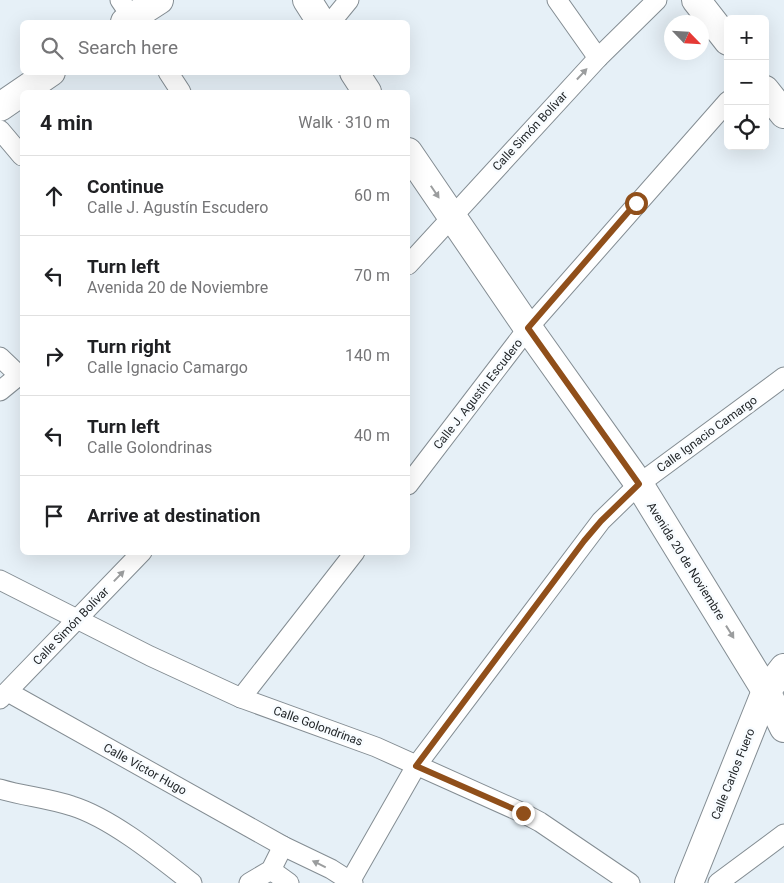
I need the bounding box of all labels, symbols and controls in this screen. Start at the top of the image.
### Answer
north arrow [664,15,709,60]
map controls [724,15,769,150]
button: + [724,15,769,60]
search box [20,20,410,75]
icon: search [38,34,66,62]
text: Search here [78,36,178,59]
button: − [724,60,769,105]
one-way arrow [576,69,588,81]
street label: Calle Simón Bolívar [490,89,570,173]
button: locate [724,105,769,150]
text: 4 min [40,111,93,135]
text: Walk · 310 m [298,113,390,132]
text: Continue [87,175,164,198]
icon: ahead [40,182,68,210]
one-way arrow [430,185,440,199]
text: 60 m [354,186,390,205]
route start [625,192,648,215]
text: Calle J. Agustín Escudero [87,198,268,217]
text: Turn left [87,255,160,278]
icon: left [40,262,68,290]
text: 70 m [354,266,390,285]
text: Avenida 20 de Noviembre [87,278,268,297]
text: Turn right [87,335,171,358]
street label: Calle J. Agustín Escudero [431,336,525,452]
icon: right [40,342,68,370]
text: 140 m [345,346,390,365]
text: Calle Ignacio Camargo [87,358,248,377]
street label: Calle Ignacio Camargo [654,393,760,475]
text: Turn left [87,415,160,438]
icon: left [40,422,68,450]
text: 40 m [354,426,390,445]
text: Calle Golondrinas [87,438,212,457]
street label: Avenida 20 de Noviembre [644,500,728,622]
icon: arrive [40,502,68,530]
text: Arrive at destination [87,504,260,527]
one-way arrow [113,571,125,583]
street label: Calle Simón Bolívar [30,584,112,668]
one-way arrow [725,626,734,639]
street label: Calle Golondrinas [271,703,365,749]
street label: Calle Carlos Fuero [708,726,758,822]
street label: Calle Víctor Hugo [101,740,189,798]
route end [512,802,535,825]
one-way arrow [312,859,326,867]

